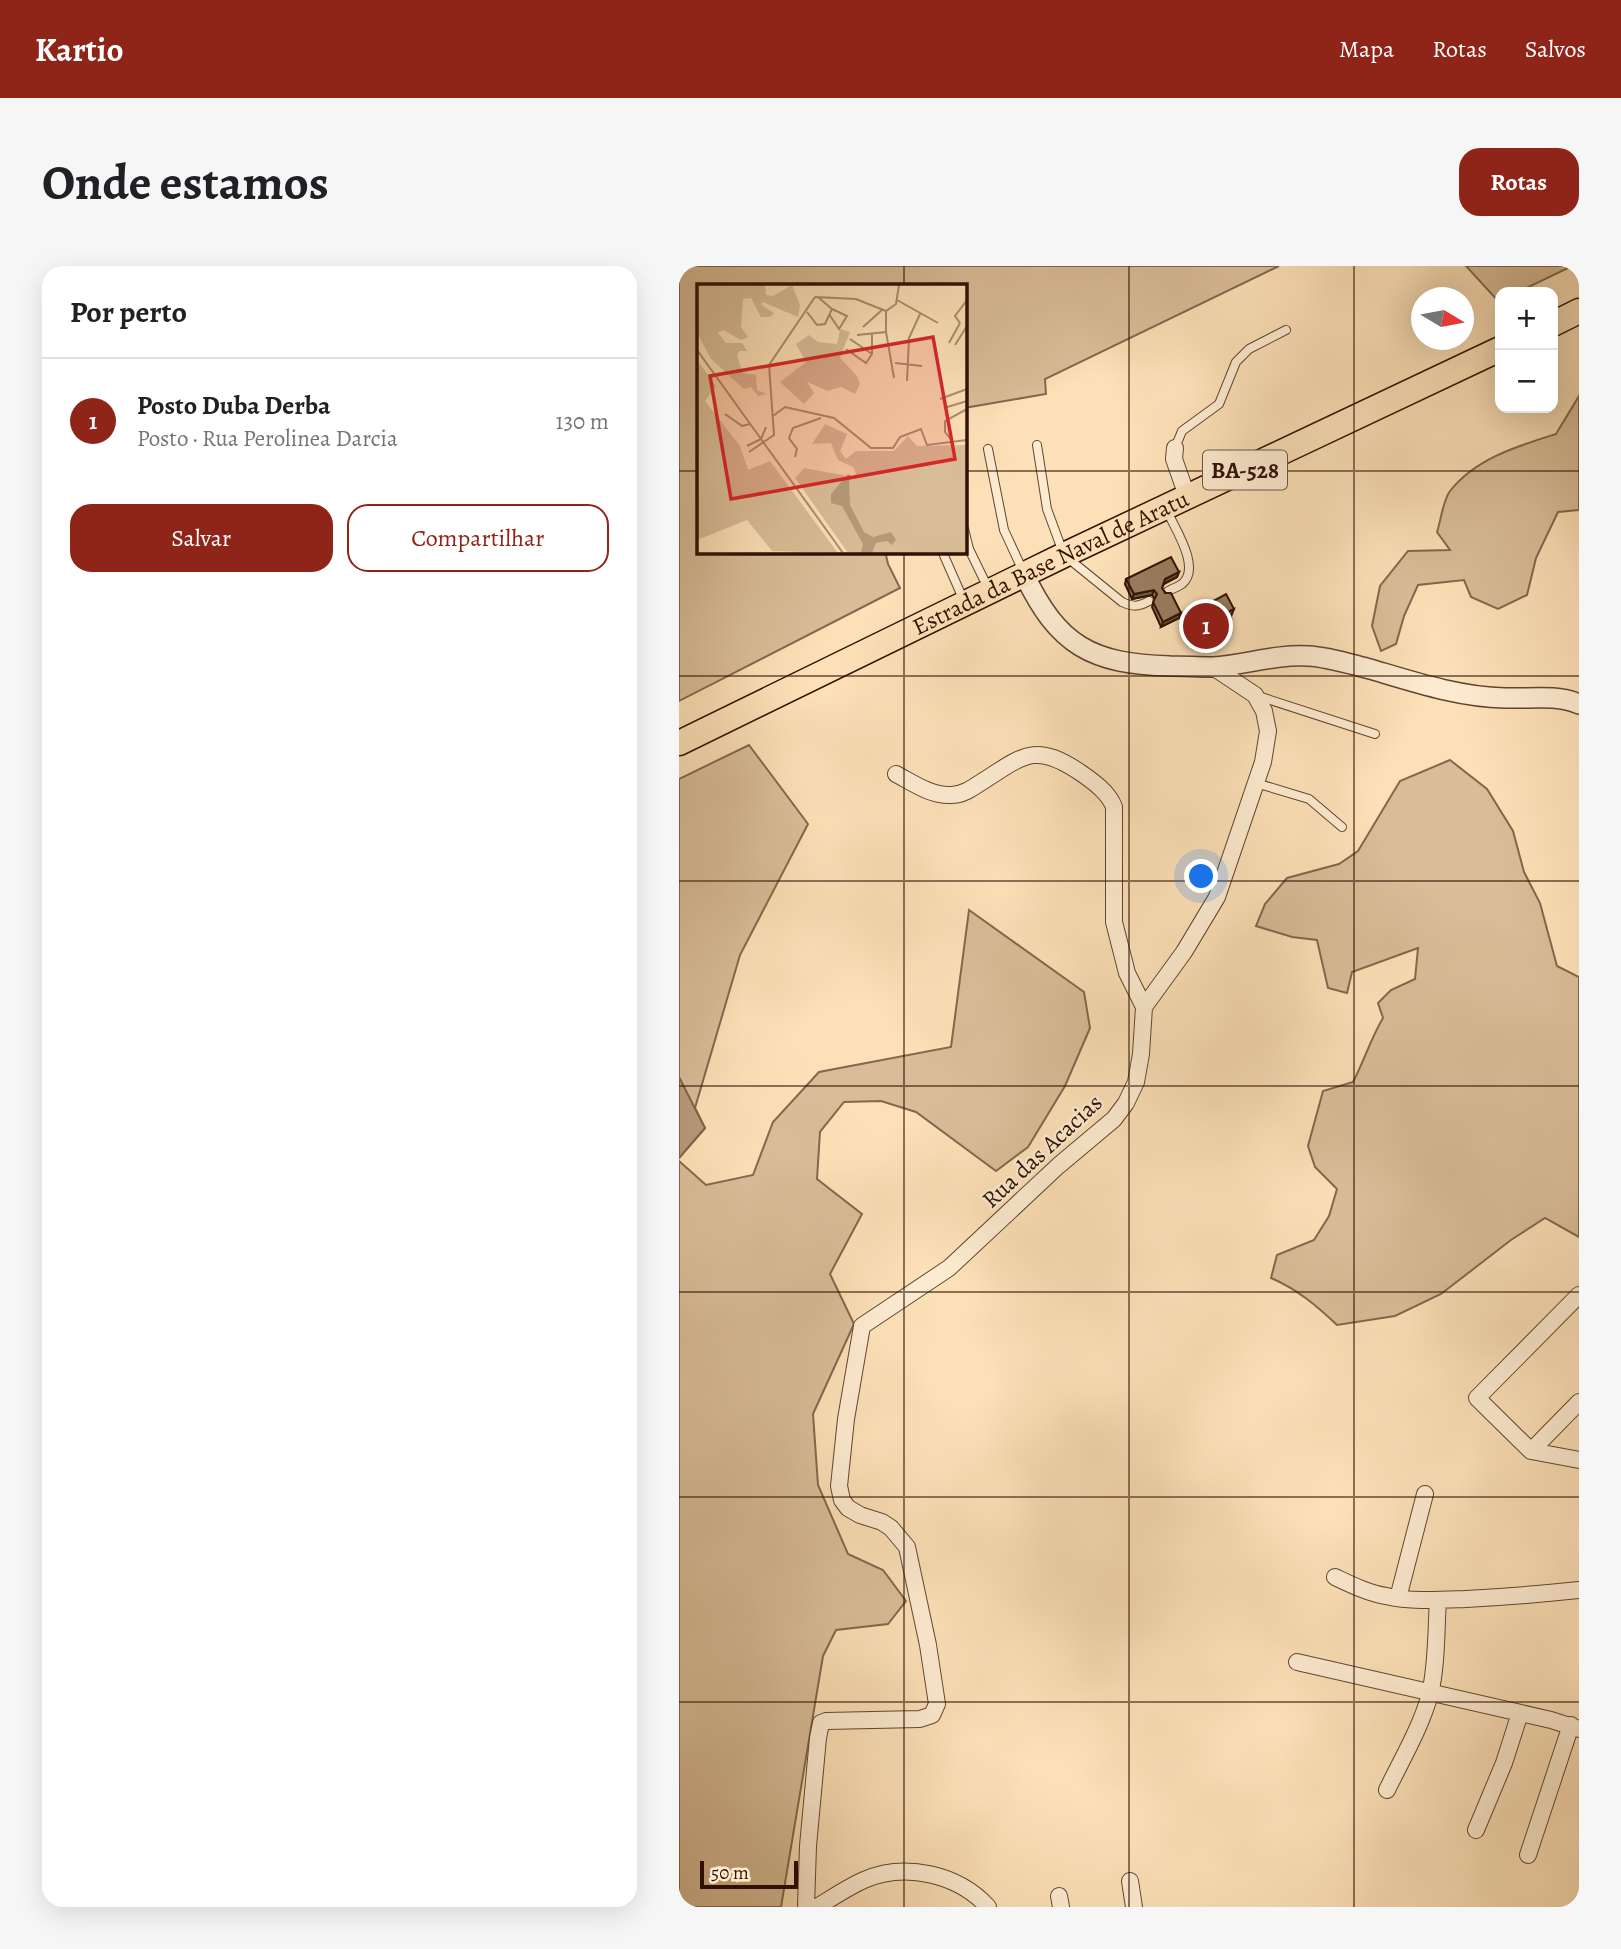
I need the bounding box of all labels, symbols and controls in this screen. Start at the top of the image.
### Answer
text: Kartio [35,27,123,72]
text: Mapa [1339,33,1394,65]
text: Rotas [1432,33,1487,65]
text: Salvos [1525,33,1586,65]
button: Rotas [1459,148,1579,216]
text: Onde estamos [42,149,329,216]
inset map [697,284,966,553]
north arrow [1411,287,1474,350]
map controls [1495,287,1558,413]
button: + [1495,287,1558,350]
text: Por perto [70,292,187,332]
button: − [1495,350,1558,413]
text: Posto Duba Derba [137,388,331,423]
text: 1 [89,406,97,437]
text: 130 m [556,406,609,437]
text: Posto · Rua Perolinea Darcia [137,423,398,454]
road number: BA-528 [1203,450,1287,490]
street label: Estrada da Base Naval de Aratu [907,482,1194,643]
button: Salvar [70,504,333,572]
button: Compartilhar [347,504,609,572]
pin: 1 [1183,600,1229,652]
your location [1184,859,1218,893]
street label: Rua das Acacias [975,1087,1109,1215]
scale bar [700,1858,798,1890]
text: 50 m [711,1860,749,1886]

